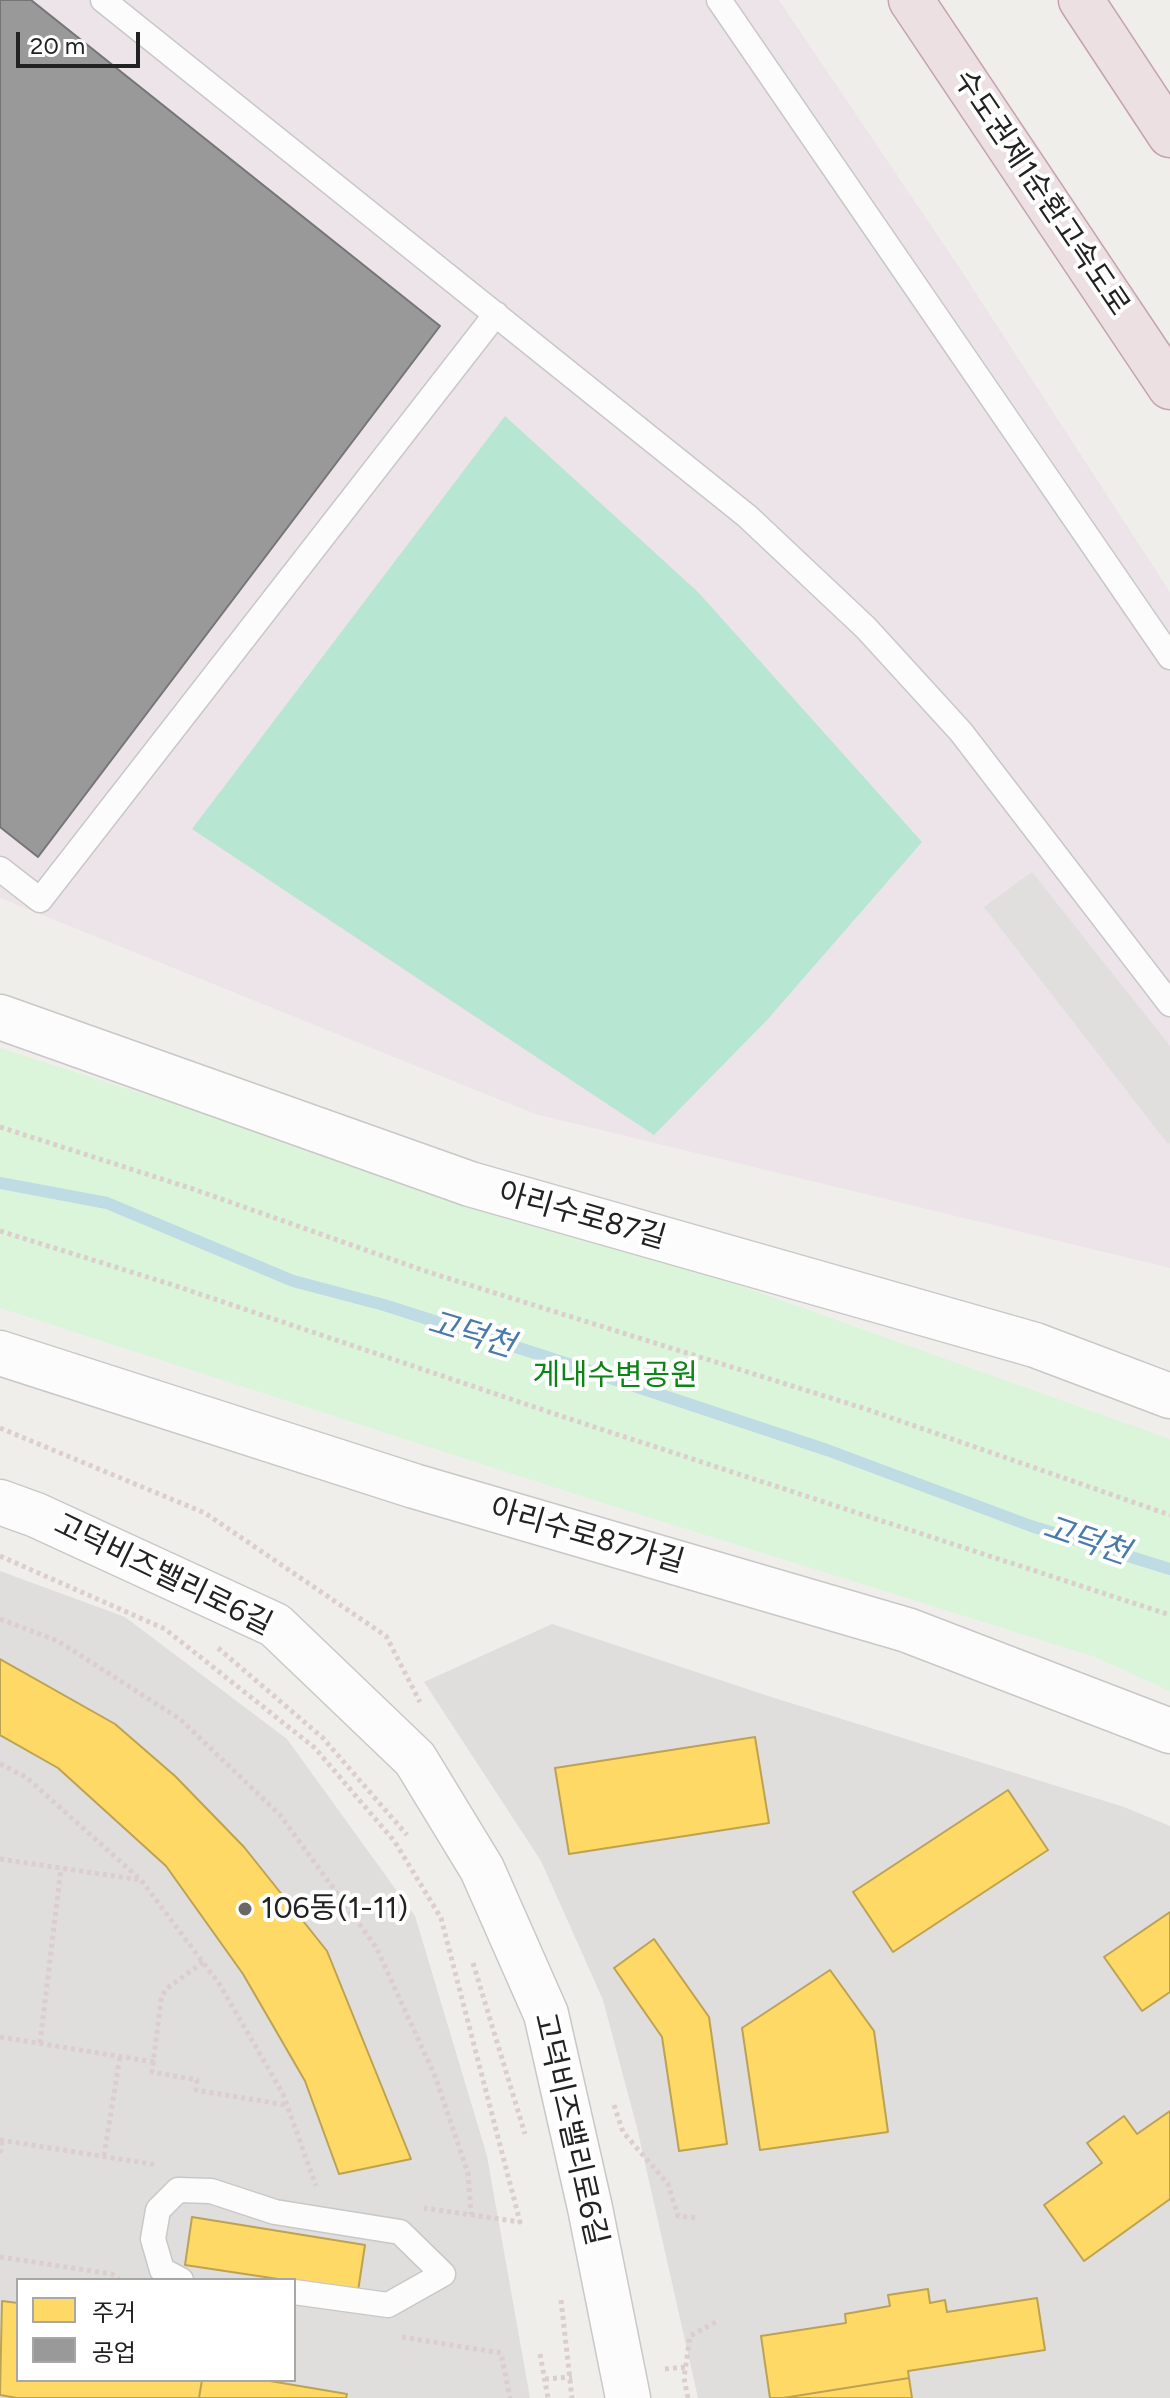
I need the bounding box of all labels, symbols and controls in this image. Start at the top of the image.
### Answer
scale bar [20,16,144,66]
text: 20 m [30,31,85,60]
street label: 수도권제1순환고속도로 [945,63,1137,323]
street label: 아리수로87길 [494,1175,670,1257]
water label: 고덕천 [423,1304,519,1366]
park label: 게내수변공원 [532,1358,698,1394]
street label: 아리수로87가길 [486,1491,688,1581]
street label: 고덕비즈밸리로6길 [48,1507,278,1643]
water label: 고덕천 [1038,1508,1134,1574]
place label: 106동(1-11) [261,1891,408,1927]
marker: 106동(1-11) [236,1900,254,1918]
street label: 고덕비즈밸리로6길 [526,2009,614,2249]
legend [16,2278,296,2382]
text: 주거 [92,2298,136,2327]
text: 공업 [92,2338,136,2367]

